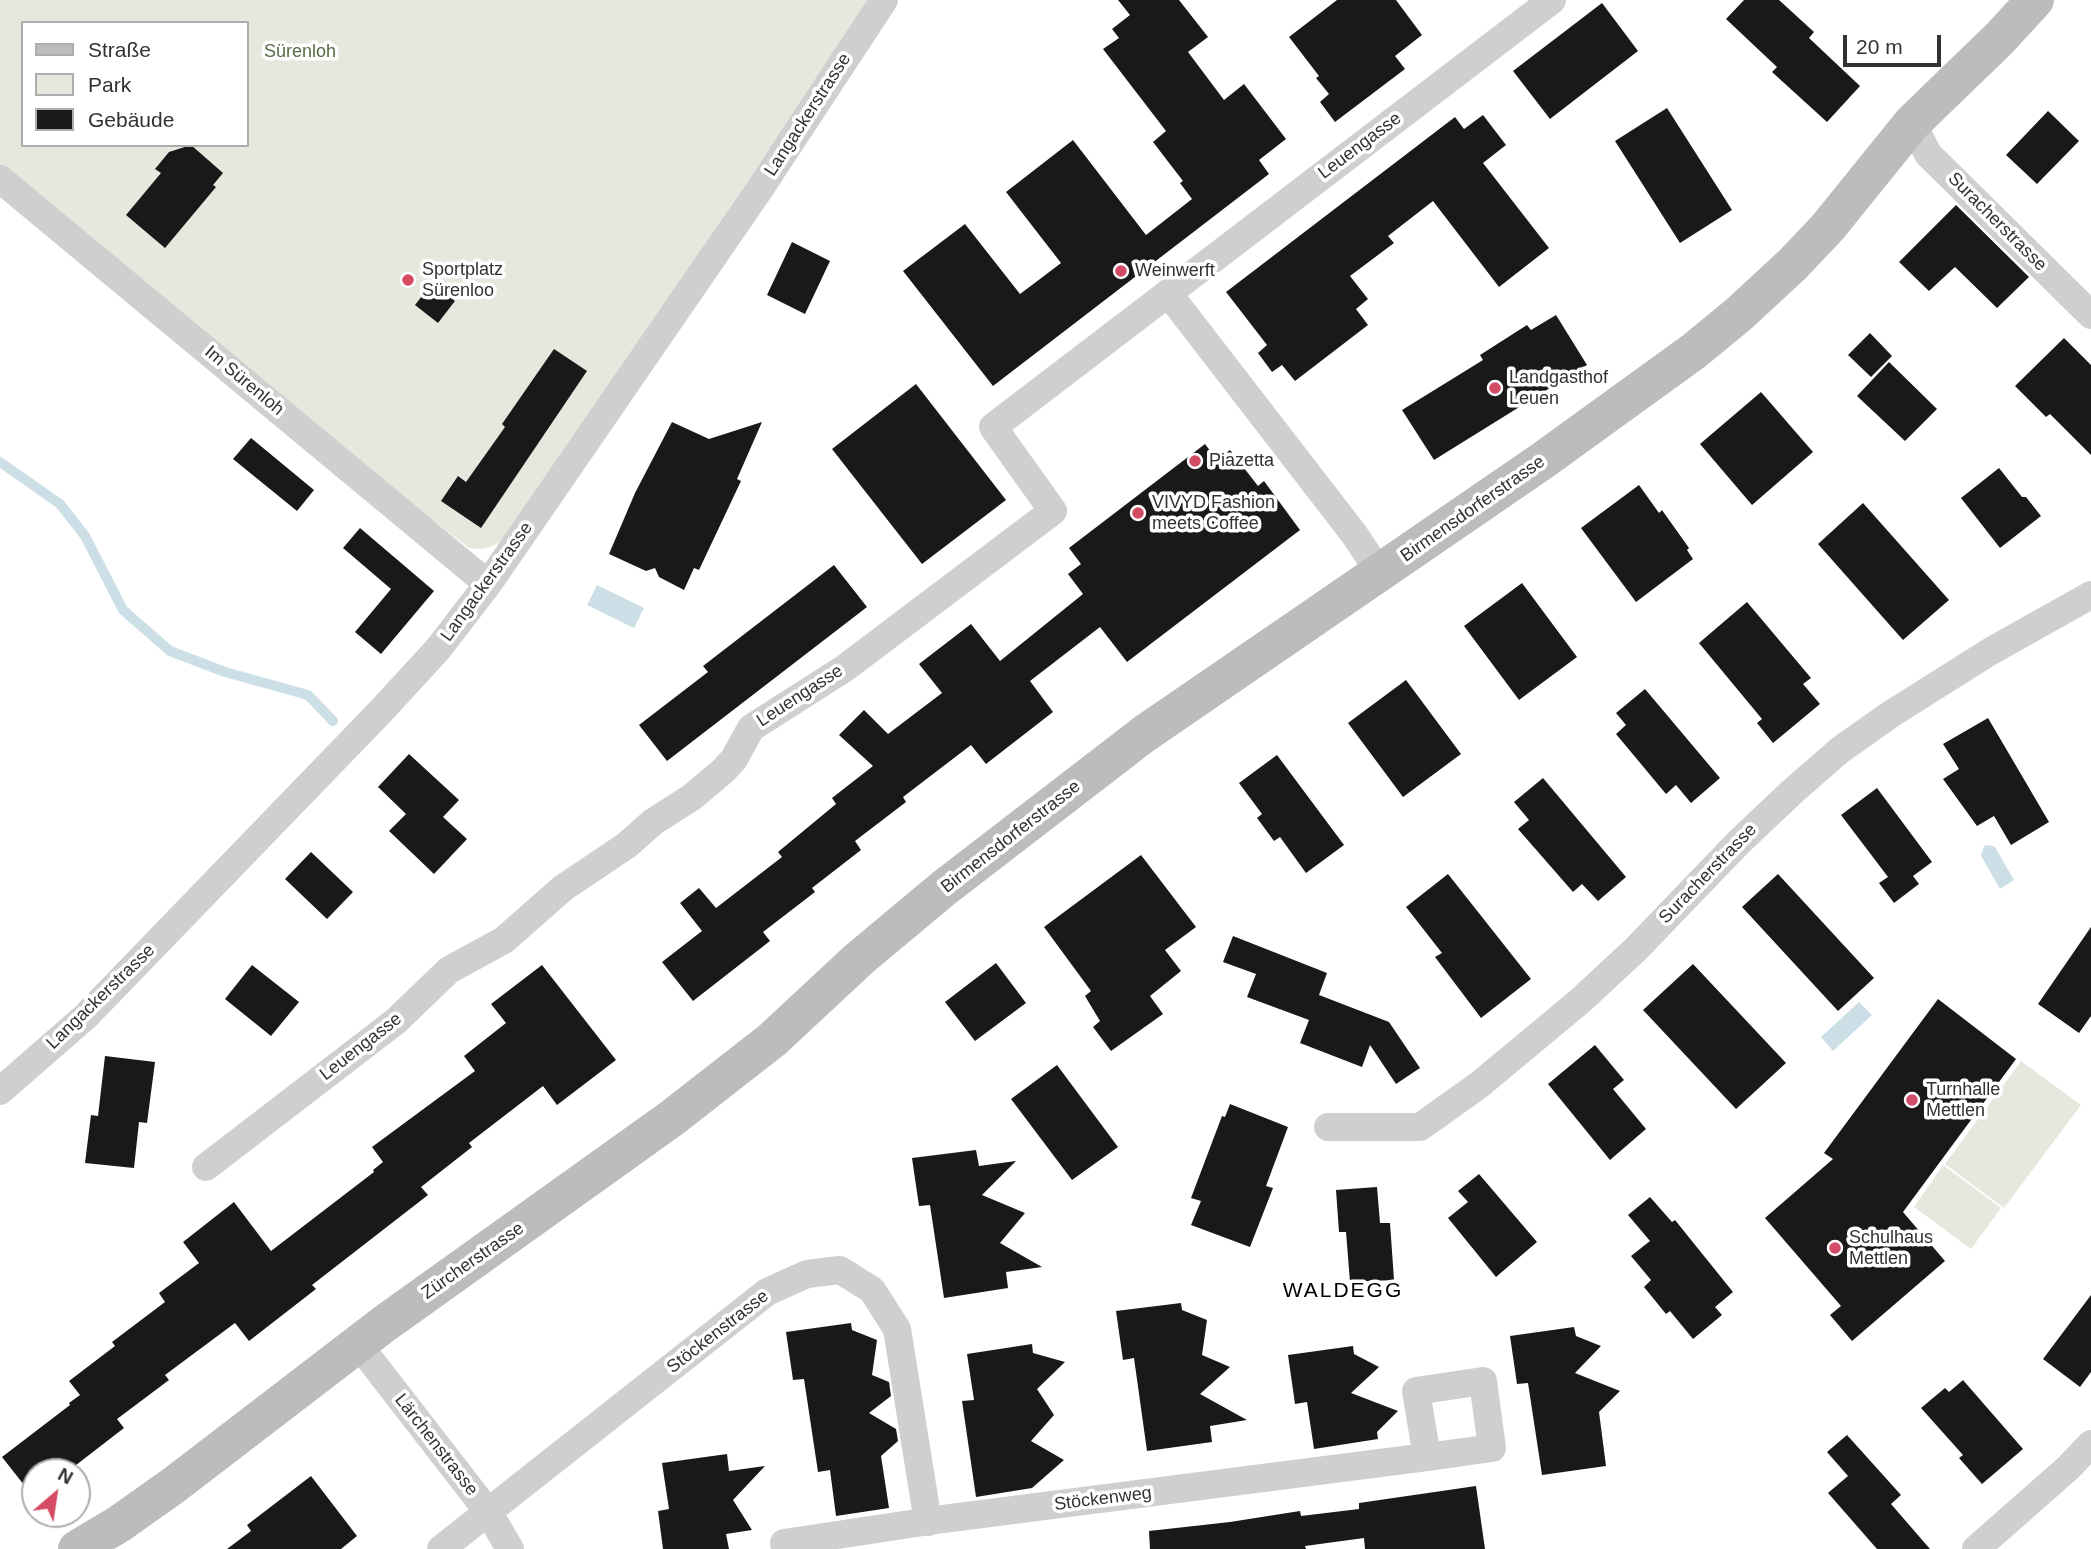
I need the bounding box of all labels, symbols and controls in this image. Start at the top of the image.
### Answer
legend [21,21,248,147]
scale bar [1846,21,1944,65]
text: 20 m [1856,35,1903,58]
text: Straße [88,38,151,61]
park label: Sürenloh [264,41,336,63]
street label: Langackerstrasse [760,50,856,180]
text: Park [88,73,131,96]
text: Gebäude [88,108,174,131]
street label: Leuengasse [1314,108,1406,184]
street label: Suracherstrasse [1943,168,2051,276]
place label: Sportplatz Sürenloo [422,259,503,302]
place label: Weinwerft [1135,260,1215,282]
marker: Weinwerft [1113,263,1129,279]
marker: Sportplatz Sürenloo [400,272,416,288]
street label: Im Sürenloh [200,342,288,420]
place label: Landgasthof Leuen [1509,367,1608,410]
marker: Landgasthof Leuen [1487,380,1503,396]
place label: Piazetta [1209,450,1274,472]
street label: Birmensdorferstrasse [1397,451,1549,567]
marker: Piazetta [1187,453,1203,469]
place label: VIVYD Fashion meets Coffee [1152,492,1275,534]
marker: VIVYD Fashion meets Coffee [1130,505,1146,521]
street label: Langackerstrasse [437,518,537,646]
street label: Leuengasse [753,660,847,732]
street label: Birmensdorferstrasse [937,776,1085,898]
street label: Suracherstrasse [1655,819,1761,929]
street label: Langackerstrasse [42,940,160,1054]
street label: Leuengasse [316,1008,406,1086]
place label: Turnhalle Mettlen [1926,1079,2000,1122]
marker: Turnhalle Mettlen [1904,1092,1920,1108]
street label: Zürcherstrasse [418,1218,528,1304]
place label: Schulhaus Mettlen [1849,1227,1933,1270]
marker: Schulhaus Mettlen [1827,1240,1843,1256]
district label: WALDEGG [1284,1278,1402,1304]
street label: Stöckenstrasse [663,1286,773,1378]
street label: Lärchenstrasse [390,1390,482,1500]
north arrow [21,1458,91,1528]
text: N [54,1463,77,1488]
street label: Stöckenweg [1053,1482,1153,1516]

